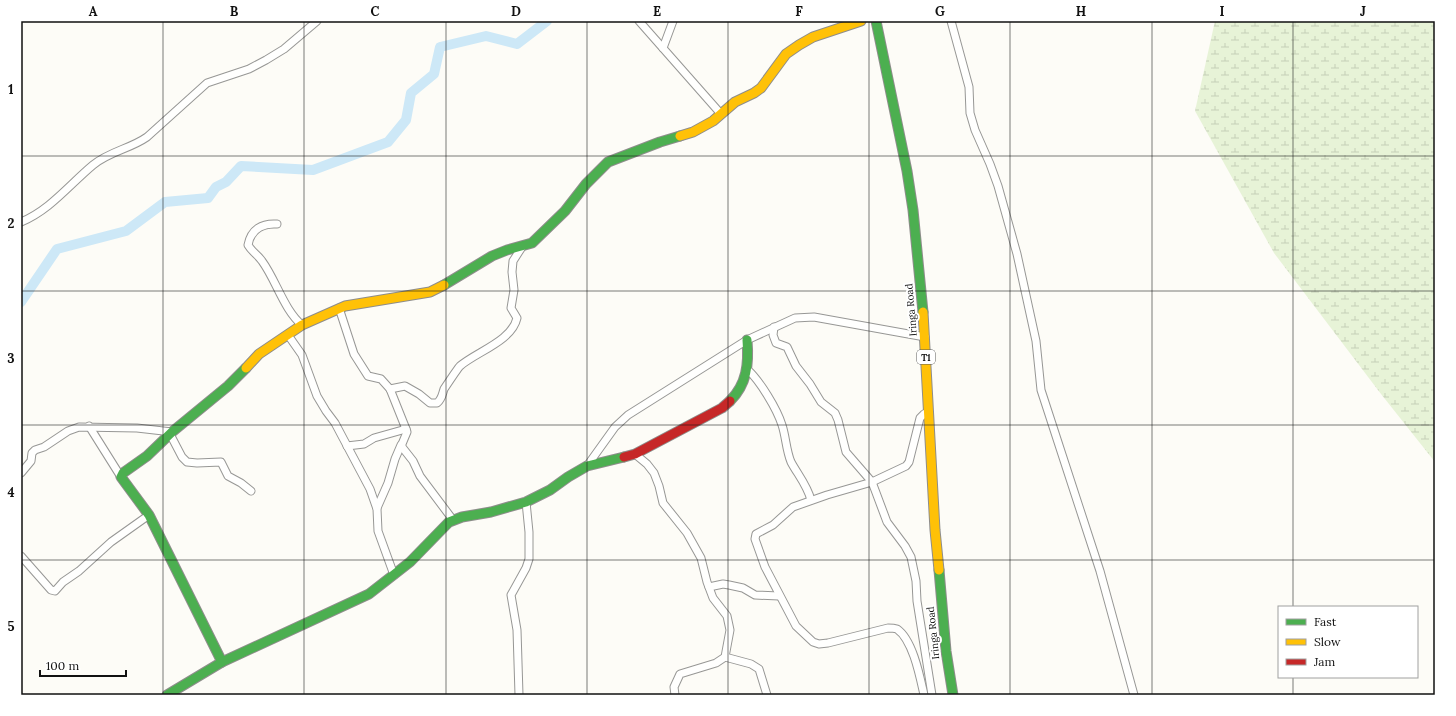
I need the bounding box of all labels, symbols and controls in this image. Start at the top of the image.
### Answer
text: A [89,3,98,20]
text: B [230,3,239,20]
text: C [371,3,380,20]
text: D [511,3,521,20]
text: E [653,3,661,20]
text: F [795,3,803,20]
text: G [935,3,945,20]
text: H [1076,3,1086,20]
text: I [1219,3,1225,20]
text: J [1360,3,1366,20]
text: 1 [8,81,14,98]
text: 2 [8,215,15,232]
street label: Iringa Road [902,283,920,337]
text: 3 [7,350,15,367]
road number: T1 [917,350,935,364]
text: 4 [7,484,15,501]
street label: Iringa Road [924,606,942,660]
legend [1278,606,1418,678]
text: Fast [1314,614,1337,629]
text: 5 [7,618,15,635]
text: Slow [1314,634,1341,649]
scale bar [40,652,126,678]
text: Jam [1313,654,1335,669]
text: 100 m [46,658,79,673]

